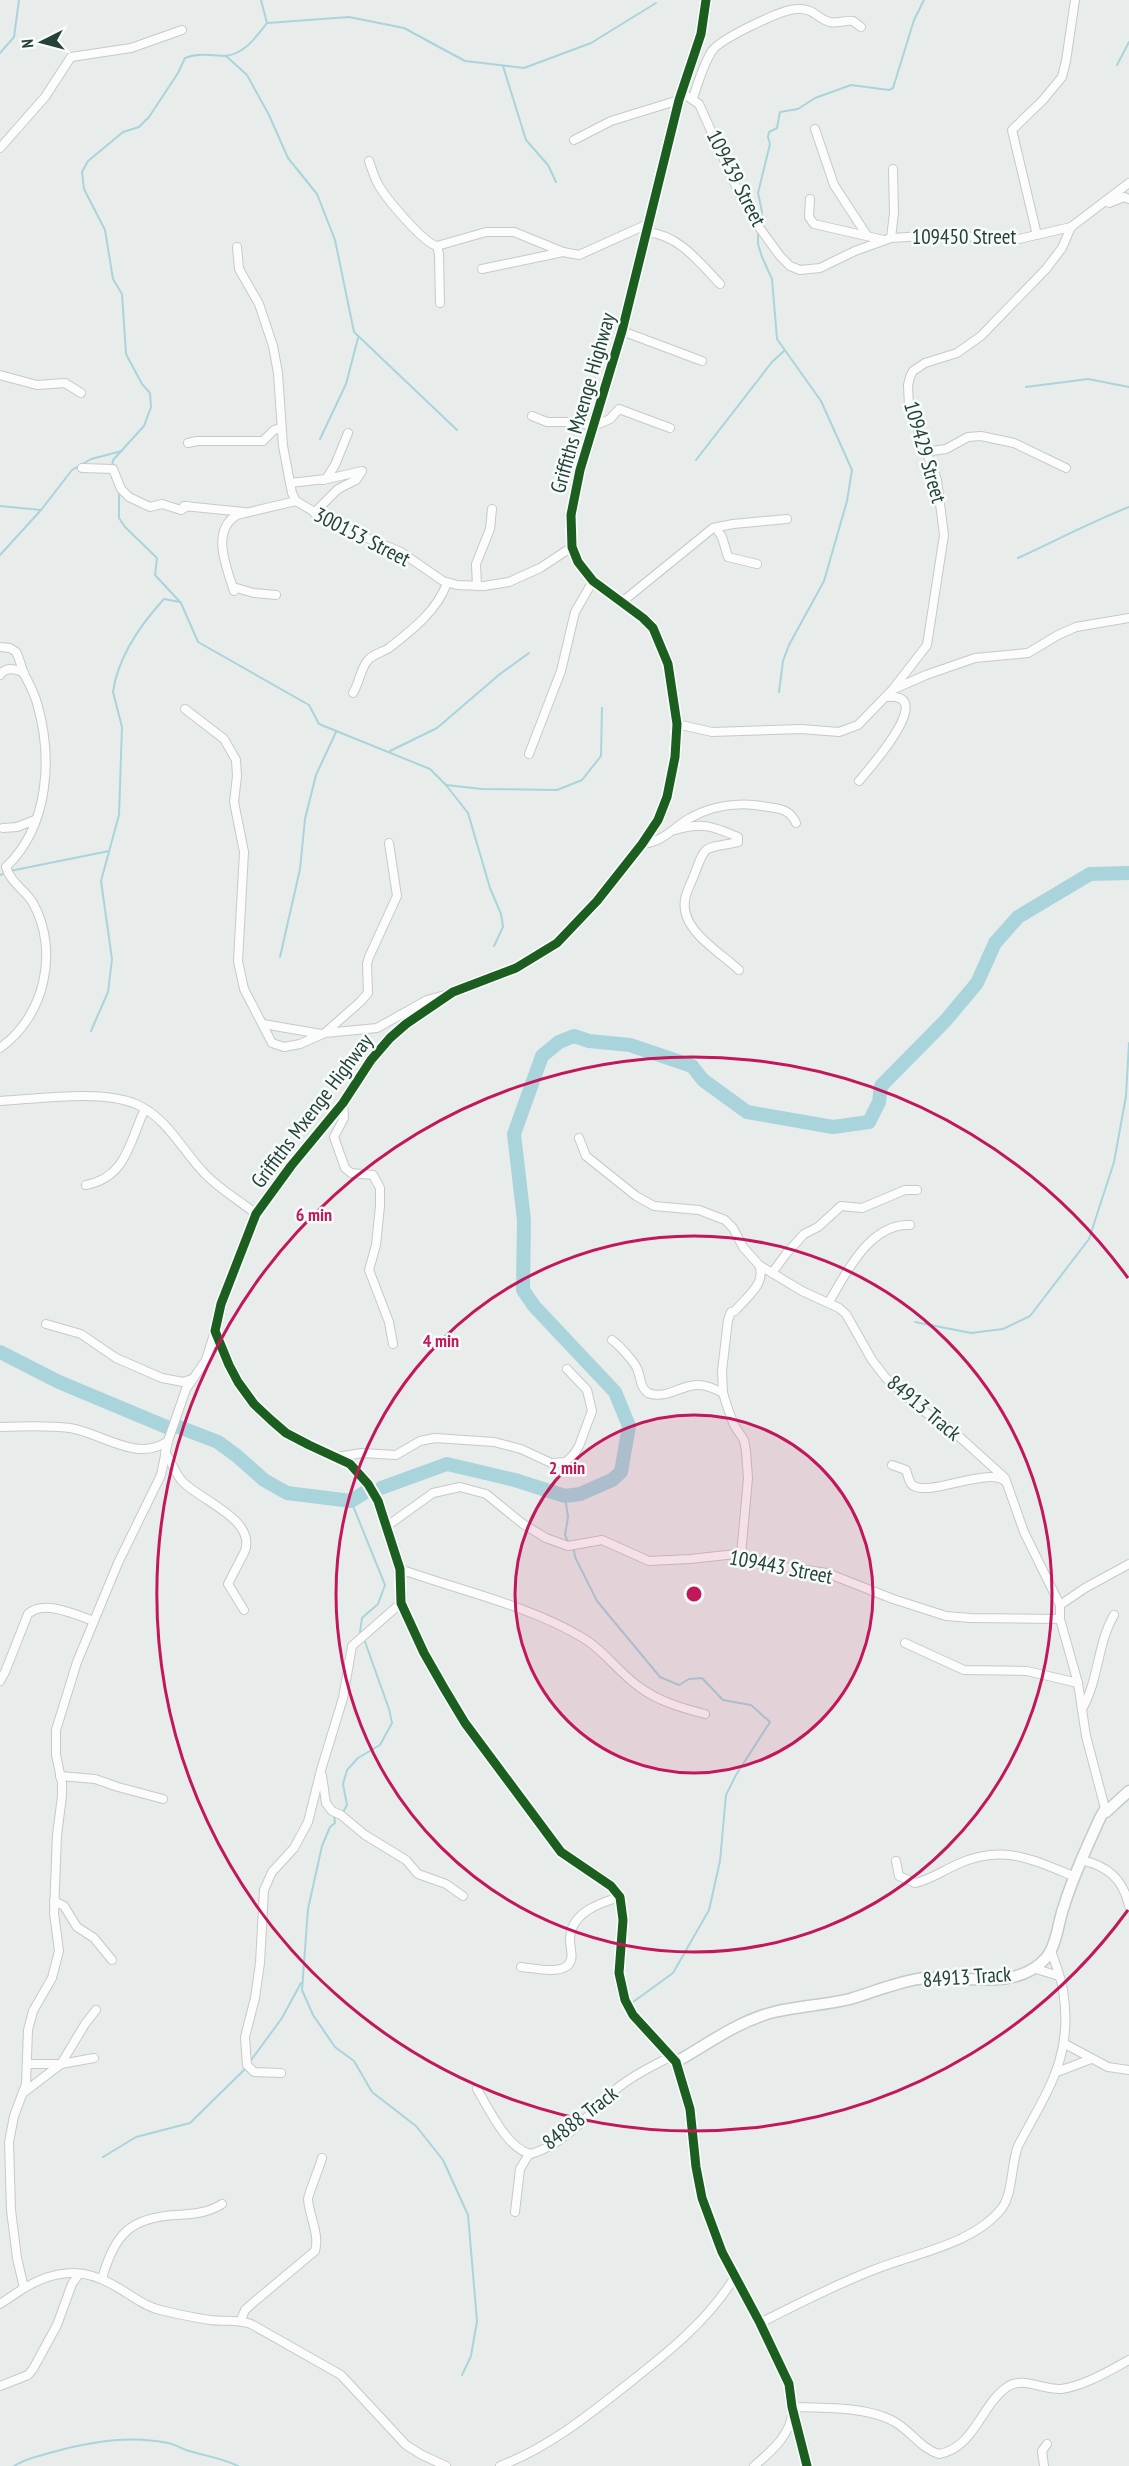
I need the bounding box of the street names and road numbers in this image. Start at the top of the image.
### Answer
street label: 109439 Street [701,125,772,231]
street label: 109450 Street [912,223,1017,250]
street label: Griffiths Mxenge Highway [544,309,621,496]
street label: 109429 Street [898,398,953,506]
street label: 300153 Street [309,501,415,572]
street label: Griffiths Mxenge Highway [245,1028,379,1193]
street label: 84913 Track [882,1369,967,1446]
street label: 109443 Street [727,1543,835,1590]
street label: 84913 Track [922,1960,1012,1993]
street label: 84888 Track [536,2080,623,2156]

